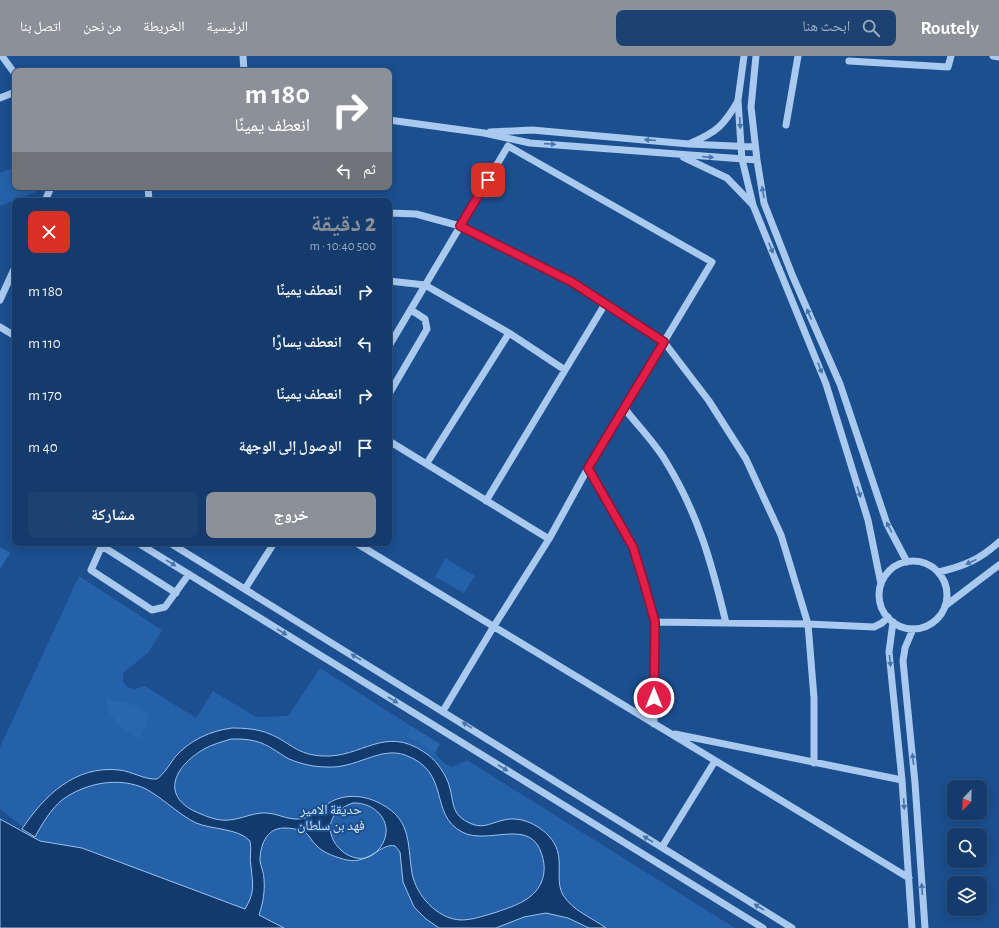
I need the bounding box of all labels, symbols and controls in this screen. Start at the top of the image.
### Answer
search box [616,10,896,46]
icon: search [860,17,882,39]
text: ابحث هنا [802,19,850,34]
text: Routely [920,19,979,38]
text: اتصل بنا [20,20,61,34]
text: من نحن [83,20,121,34]
text: الخريطة [143,20,185,34]
text: الرئيسية [207,20,248,34]
text: 180 m [245,81,310,109]
icon: right [324,84,376,136]
text: انعطف يمينًا [234,117,310,135]
one-way arrow [736,117,743,129]
one-way arrow [644,137,656,144]
one-way arrow [544,141,556,148]
one-way arrow [701,153,714,160]
icon: left [333,160,355,182]
text: ثم [363,162,376,177]
pin [471,163,505,197]
icon: arrive [477,169,499,191]
one-way arrow [759,186,765,198]
button: close [28,211,70,253]
text: 2 دقيقة [311,212,376,236]
text: 500 m · 10:40 [310,240,376,253]
one-way arrow [768,242,774,254]
icon: right [354,281,376,303]
text: انعطف يمينًا [276,283,342,298]
text: 180 m [28,284,63,299]
one-way arrow [806,308,812,319]
icon: left [354,333,376,355]
text: انعطف يسارًا [272,335,342,350]
text: 110 m [28,336,61,351]
one-way arrow [817,363,823,375]
icon: right [354,385,376,407]
text: انعطف يمينًا [276,387,342,402]
text: 170 m [28,388,62,403]
icon: arrive [354,437,376,459]
text: الوصول إلى الوجهة [239,439,342,454]
text: 40 m [28,440,58,455]
one-way arrow [856,486,862,498]
button: مشاركة [28,492,198,538]
button: خروج [206,492,376,538]
one-way arrow [886,521,892,533]
one-way arrow [966,559,977,565]
one-way arrow [165,560,177,567]
one-way arrow [276,628,288,635]
one-way arrow [350,654,362,661]
one-way arrow [887,655,893,667]
position arrow [633,677,675,719]
one-way arrow [388,696,398,704]
one-way arrow [461,722,473,729]
one-way arrow [910,753,916,765]
one-way arrow [498,764,508,772]
north arrow [947,780,987,820]
map controls [947,780,987,916]
one-way arrow [900,798,907,810]
park label: حديقة الامير فهد بن سلطان [297,803,365,834]
button: search [947,828,987,868]
one-way arrow [642,835,654,842]
button: layers [947,876,987,916]
one-way arrow [919,883,926,895]
one-way arrow [753,904,765,911]

